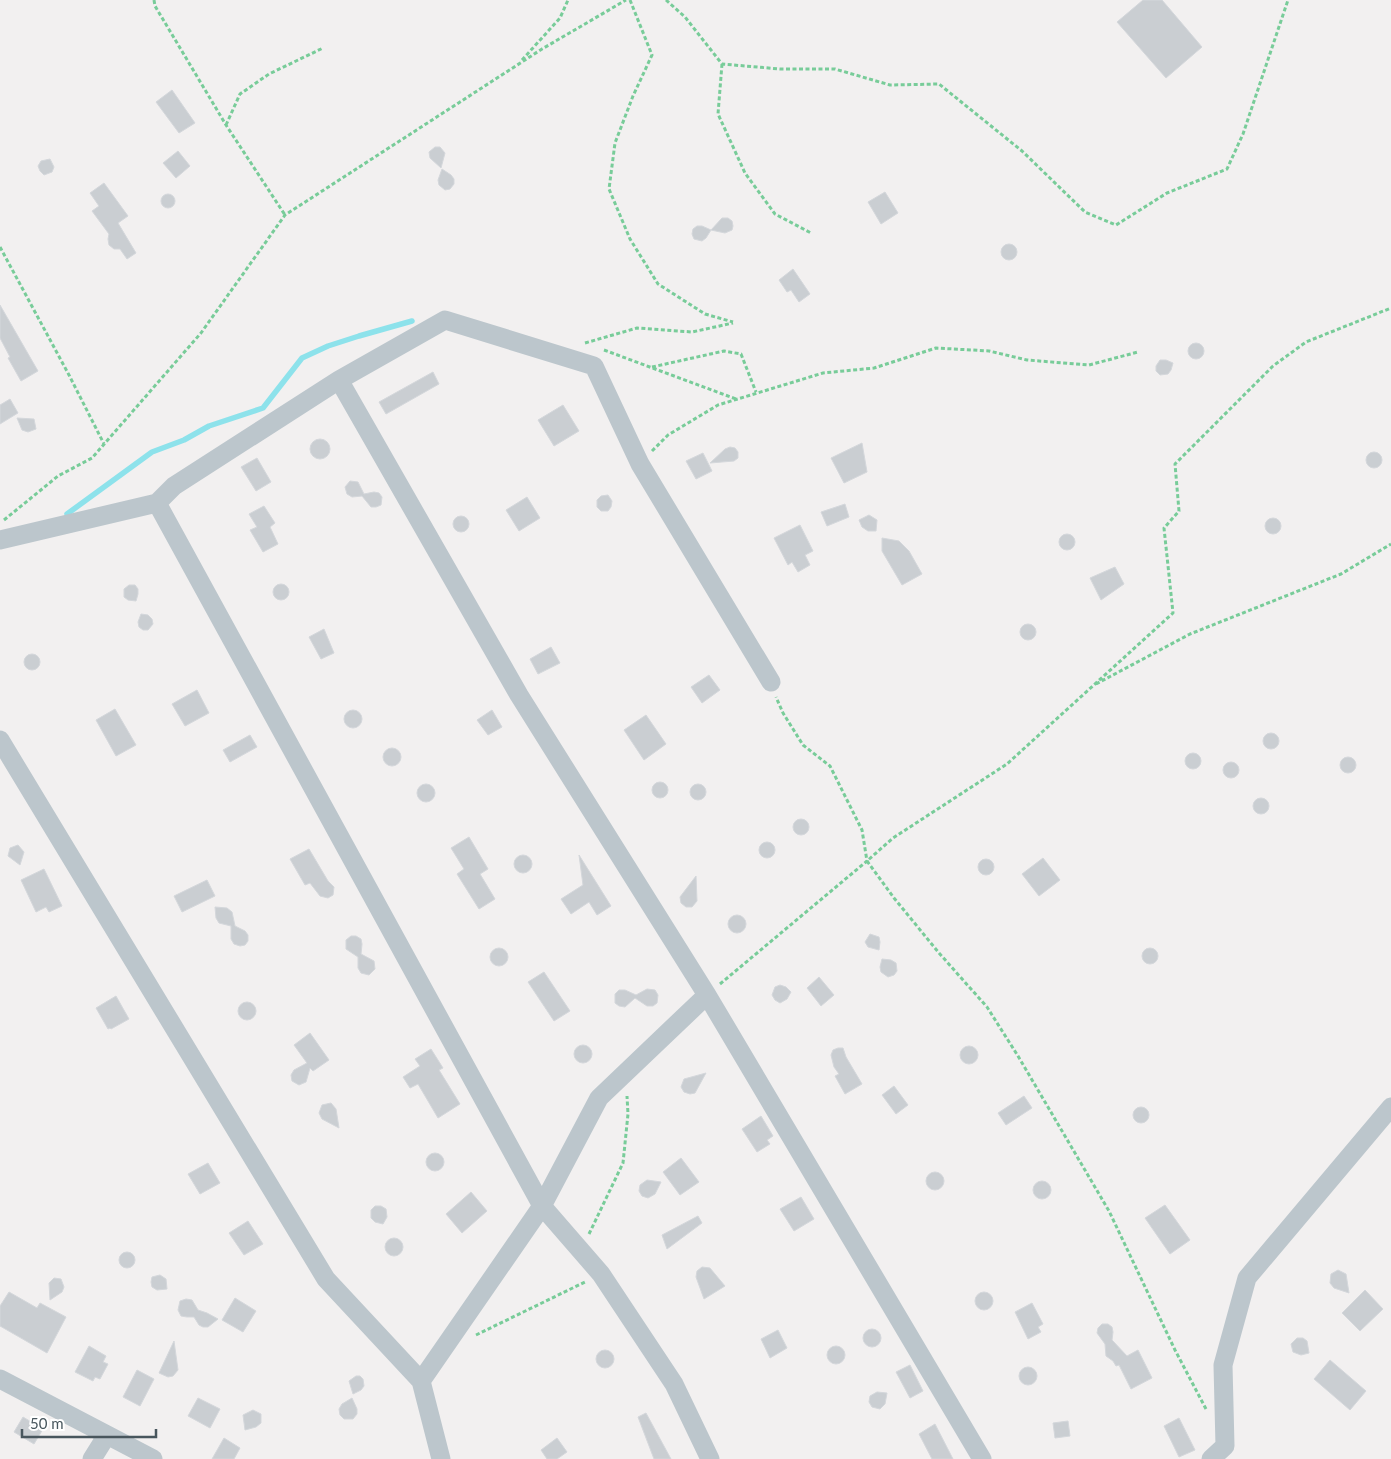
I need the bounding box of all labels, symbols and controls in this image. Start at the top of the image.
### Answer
scale bar [22,1406,156,1438]
text: 50 m [30,1414,64,1432]

